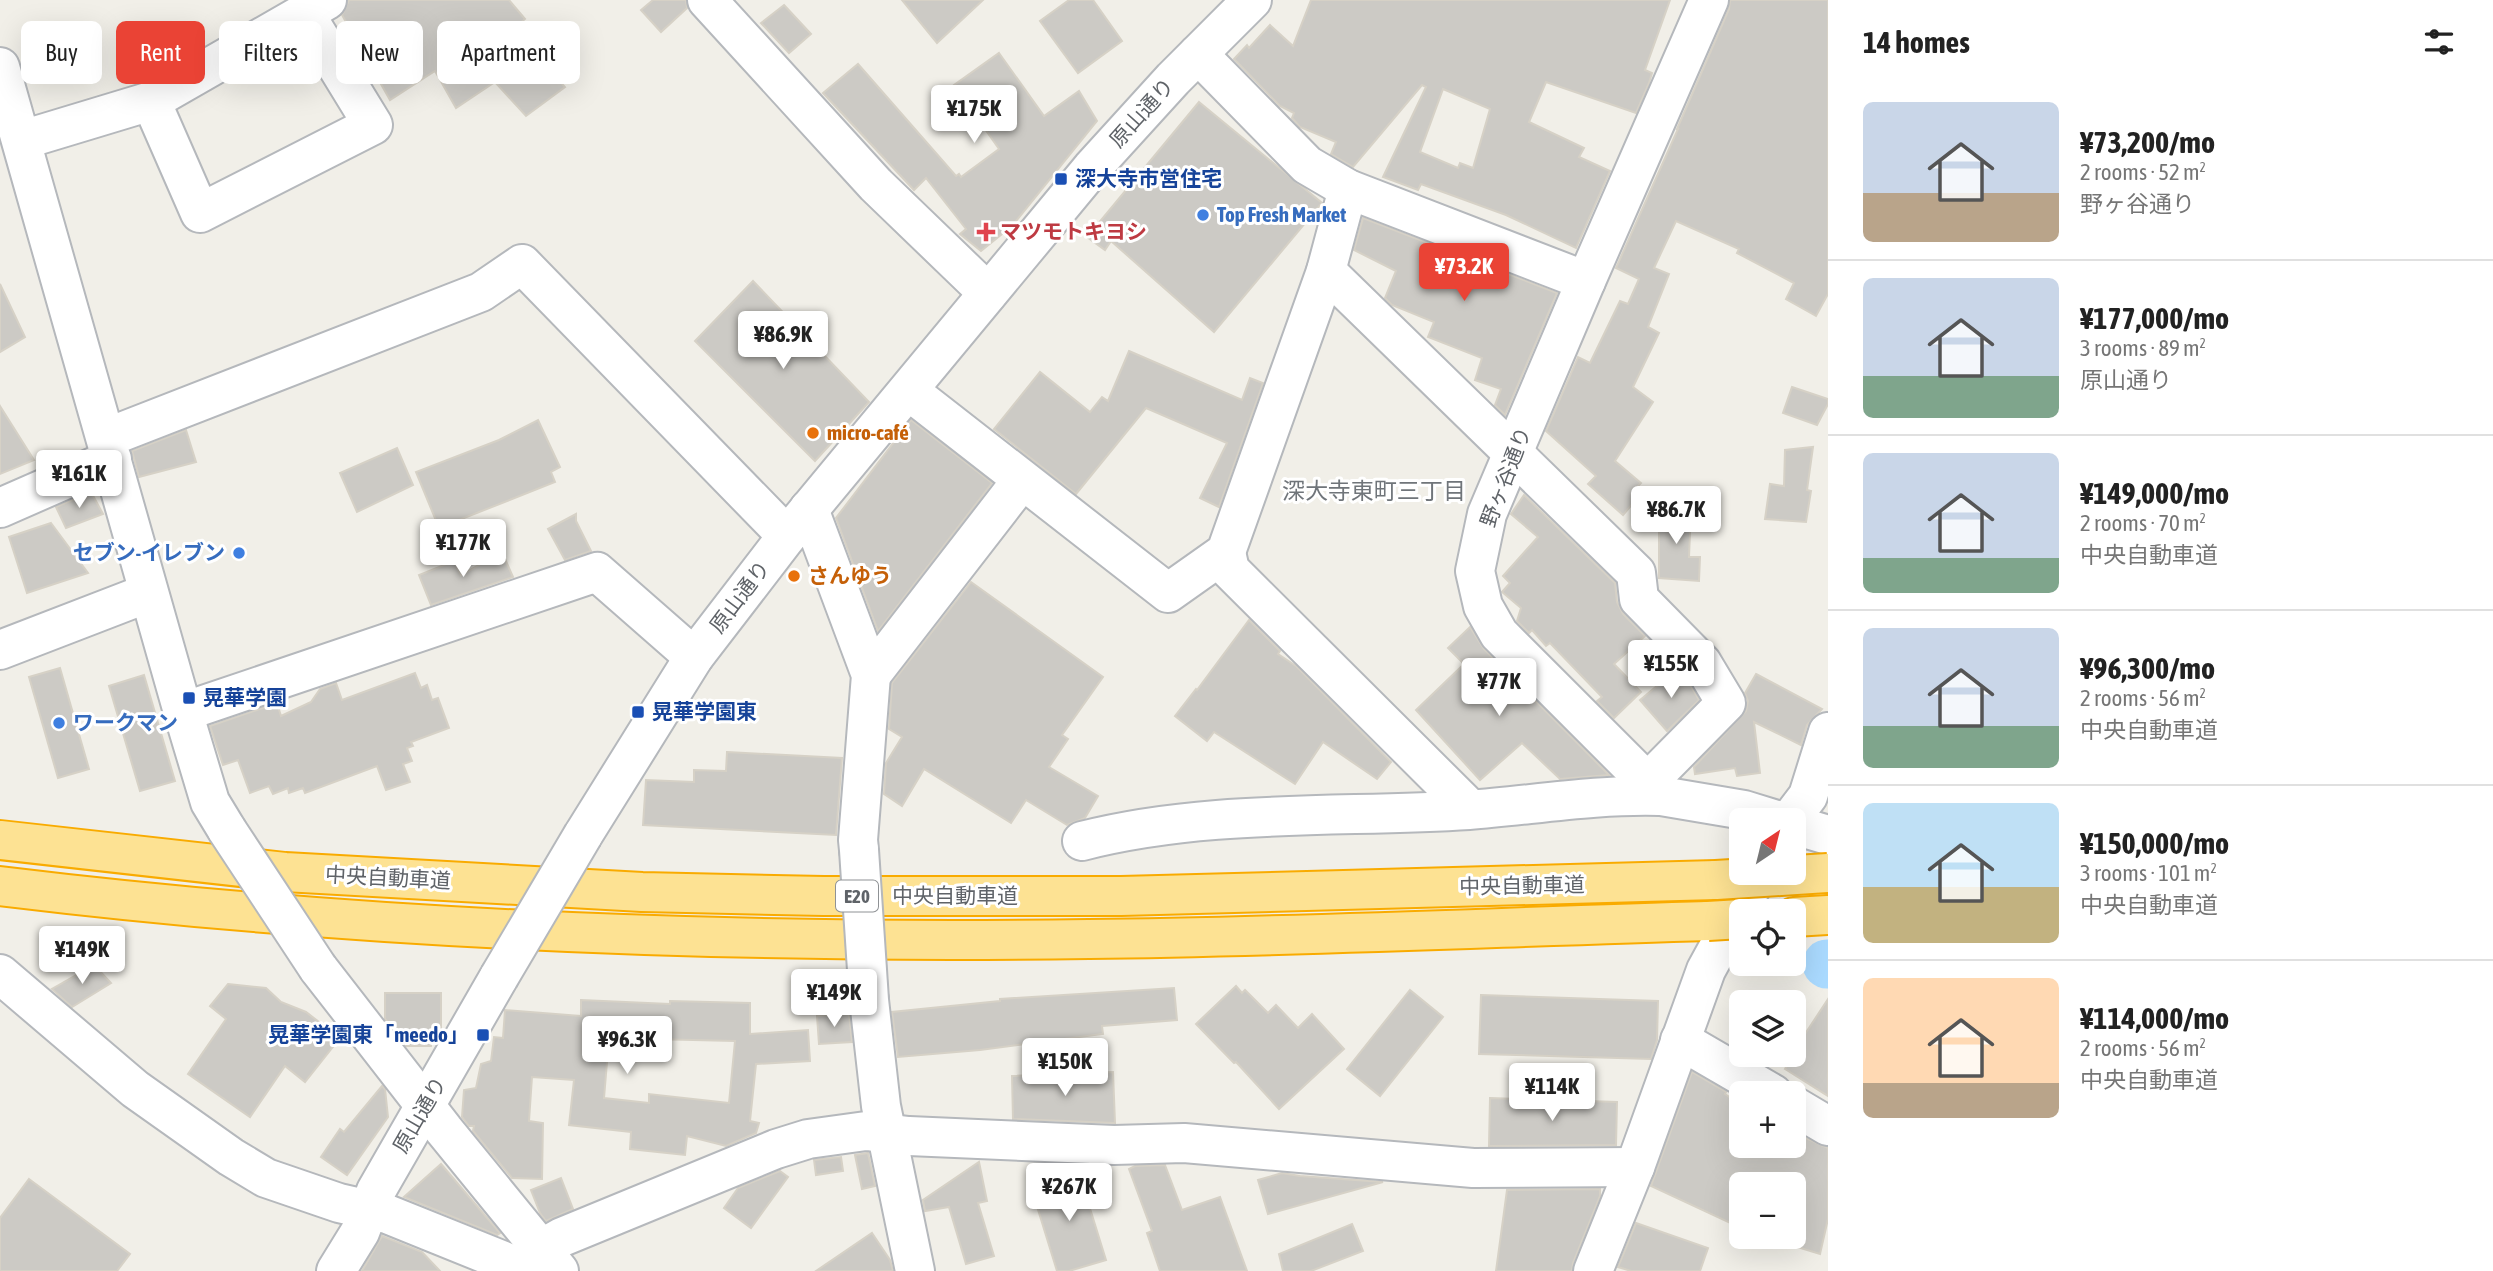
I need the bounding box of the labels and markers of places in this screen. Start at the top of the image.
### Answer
pin: ¥175K [925,86,1023,145]
place label: 深大寺市営住宅 [1075,166,1222,190]
marker: 深大寺市営住宅 [1053,171,1069,187]
place label: Top Fresh Market [1217,202,1346,226]
marker: Top Fresh Market [1195,207,1211,223]
place label: マツモトキヨシ [1000,219,1147,243]
marker: マツモトキヨシ [978,224,994,240]
pin: ¥73.2K [1407,244,1521,303]
pin: ¥86.9K [726,312,840,371]
place label: micro-café [827,420,909,444]
marker: micro-café [805,425,821,441]
pin: ¥161K [30,450,128,510]
pin: ¥86.7K [1619,486,1733,546]
pin: ¥177K [414,520,512,579]
place label: セブン-イレブン [73,540,225,564]
marker: セブン-イレブン [231,545,247,561]
place label: さんゆう [808,563,892,587]
marker: さんゆう [786,568,802,584]
pin: ¥155K [1622,640,1720,700]
pin: ¥77K [1458,658,1540,718]
place label: 晃華学園 [203,685,287,709]
marker: 晃華学園 [181,690,197,706]
place label: 晃華学園東 [652,699,757,723]
marker: 晃華学園東 [630,704,646,720]
place label: ワークマン [73,710,178,734]
marker: ワークマン [51,715,67,731]
pin: ¥149K [33,926,131,986]
pin: ¥149K [785,970,883,1029]
pin: ¥96.3K [570,1016,684,1076]
place label: 晃華学園東「meedo」 [268,1022,469,1046]
marker: 晃華学園東「meedo」 [475,1027,491,1043]
pin: ¥150K [1016,1038,1114,1098]
pin: ¥114K [1503,1064,1601,1123]
pin: ¥267K [1020,1164,1118,1223]

